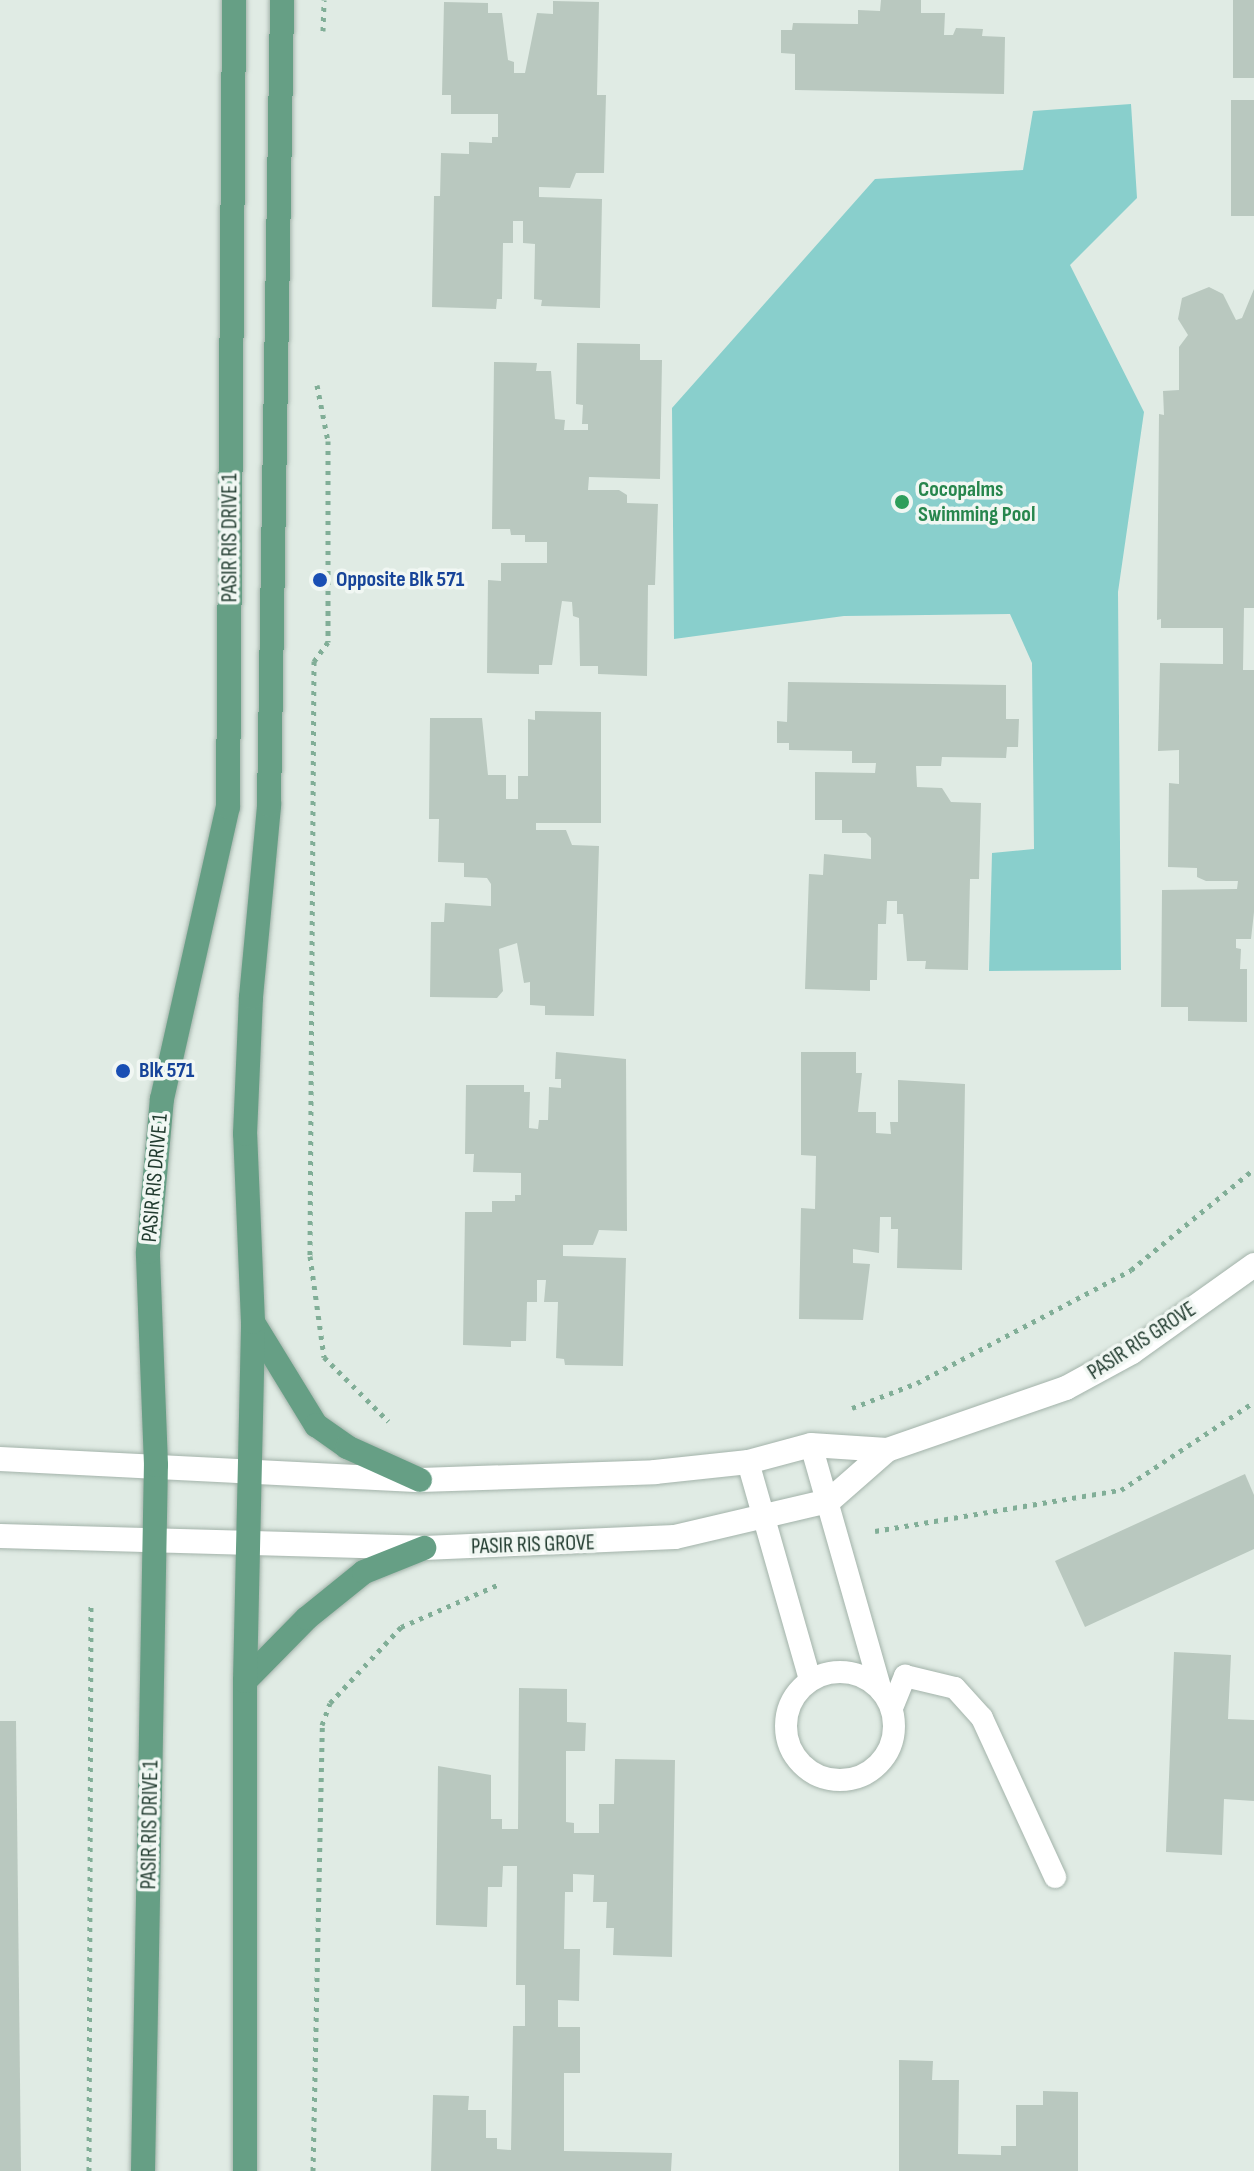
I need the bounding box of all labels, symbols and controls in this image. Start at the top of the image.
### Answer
street label: PASIR RIS DRIVE 1 [217,474,243,602]
place label: Cocopalms Swimming Pool [918,476,1035,528]
marker: Cocopalms Swimming Pool [893,493,911,511]
place label: Opposite Blk 571 [336,567,464,593]
marker: Opposite Blk 571 [311,571,329,589]
place label: Blk 571 [139,1058,194,1084]
marker: Blk 571 [114,1062,132,1080]
street label: PASIR RIS DRIVE 1 [136,1113,174,1243]
street label: PASIR RIS GROVE [1083,1296,1201,1386]
street label: PASIR RIS GROVE [471,1530,595,1560]
street label: PASIR RIS DRIVE 1 [136,1760,164,1890]

